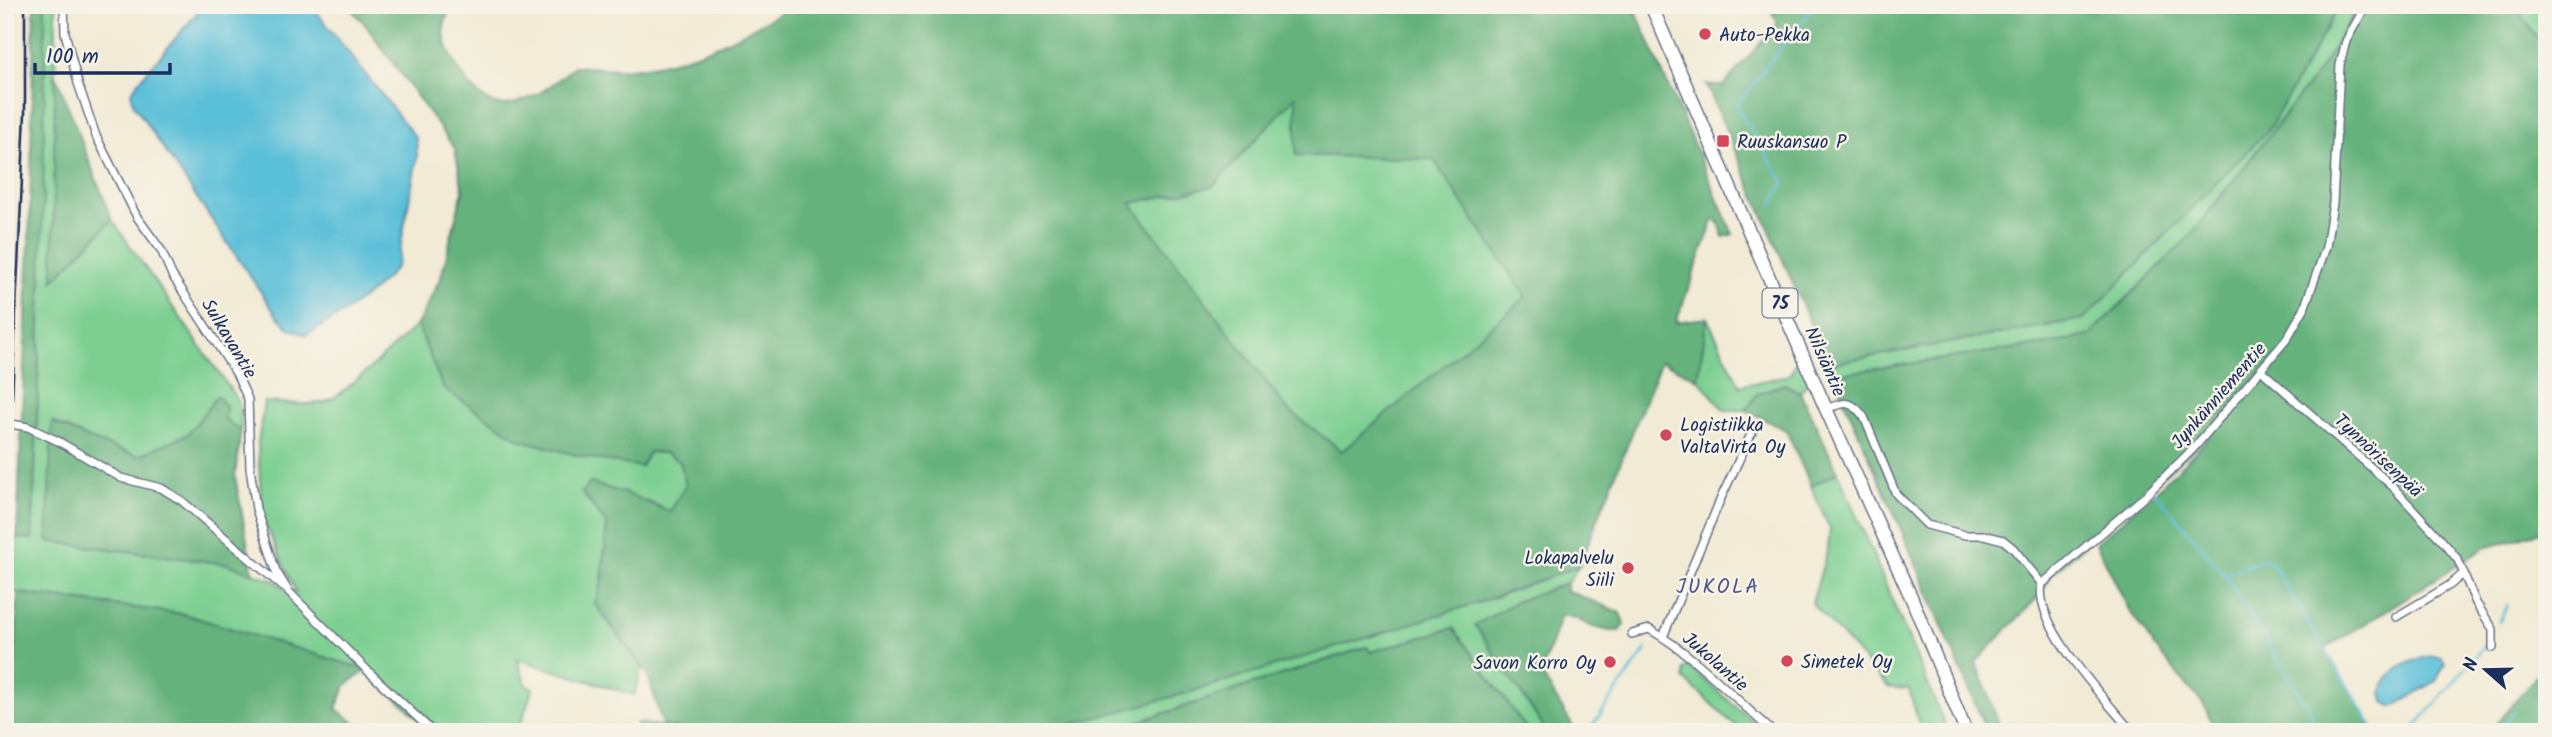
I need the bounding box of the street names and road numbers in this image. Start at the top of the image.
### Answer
road number: 75 [1762,288,1798,318]
street label: Sulkavantie [192,293,264,385]
street label: Nilsiäntie [1795,322,1853,402]
street label: Jynkänniementie [2164,336,2275,456]
street label: Tynnörisenpää [2326,407,2430,507]
street label: Jukolantie [1675,625,1755,700]

